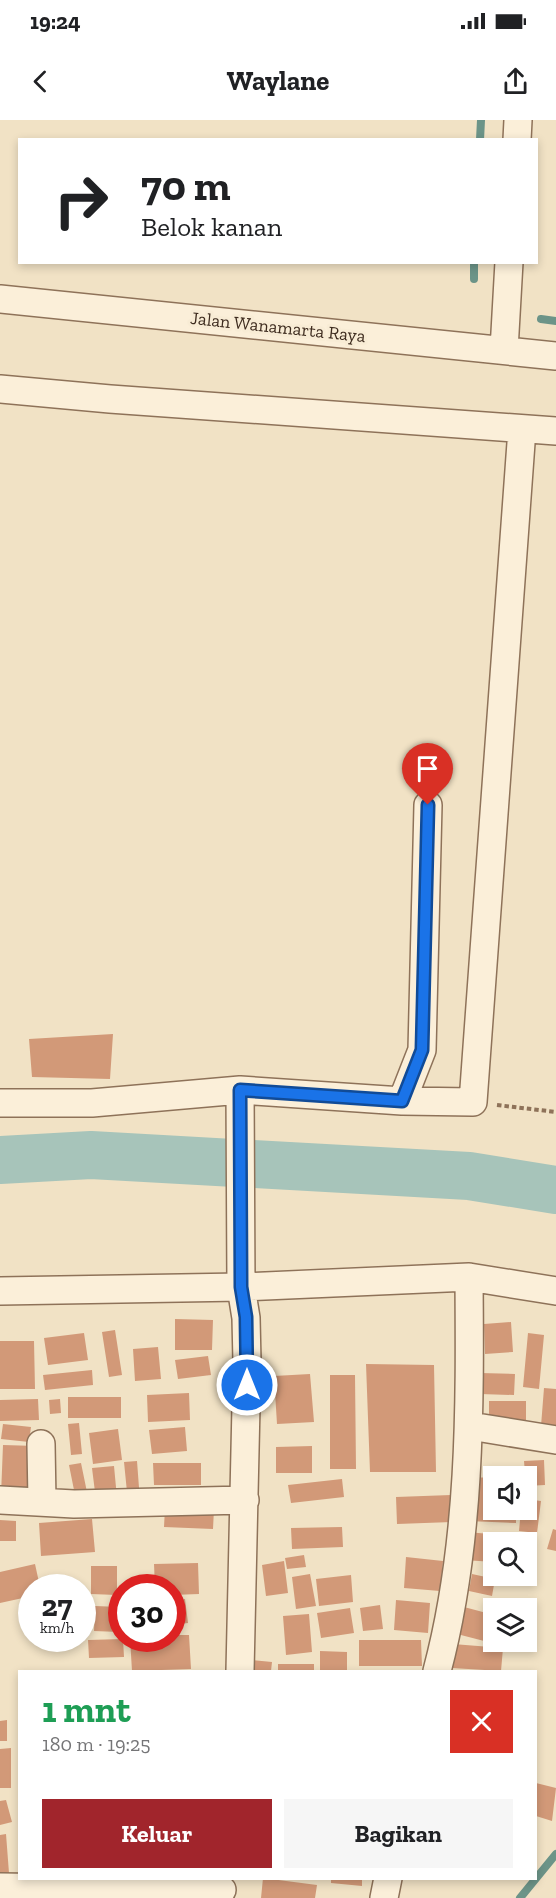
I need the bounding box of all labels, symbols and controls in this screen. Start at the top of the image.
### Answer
text: 19:24 [30,8,80,35]
icon: back [24,65,57,98]
text: Waylane [227,65,329,97]
icon: share [499,65,532,98]
text: 70 m [141,160,231,211]
icon: right [42,162,120,240]
text: Belok kanan [141,211,282,243]
street label: Jalan Wanamarta Raya [189,307,367,347]
pin [402,743,453,805]
icon: arrive [411,752,444,785]
position arrow [215,1353,279,1417]
map controls [483,1466,537,1652]
button: sound [483,1466,537,1520]
button: search [483,1532,537,1586]
speed limit sign: 30 [108,1574,186,1652]
text: 27 [42,1588,72,1624]
button: layers [483,1598,537,1652]
text: km/h [40,1619,74,1637]
text: 1 mnt [42,1688,131,1731]
button: close [450,1690,513,1753]
text: 180 m · 19:25 [42,1732,151,1756]
button: Keluar [42,1799,272,1868]
button: Bagikan [284,1799,513,1868]

